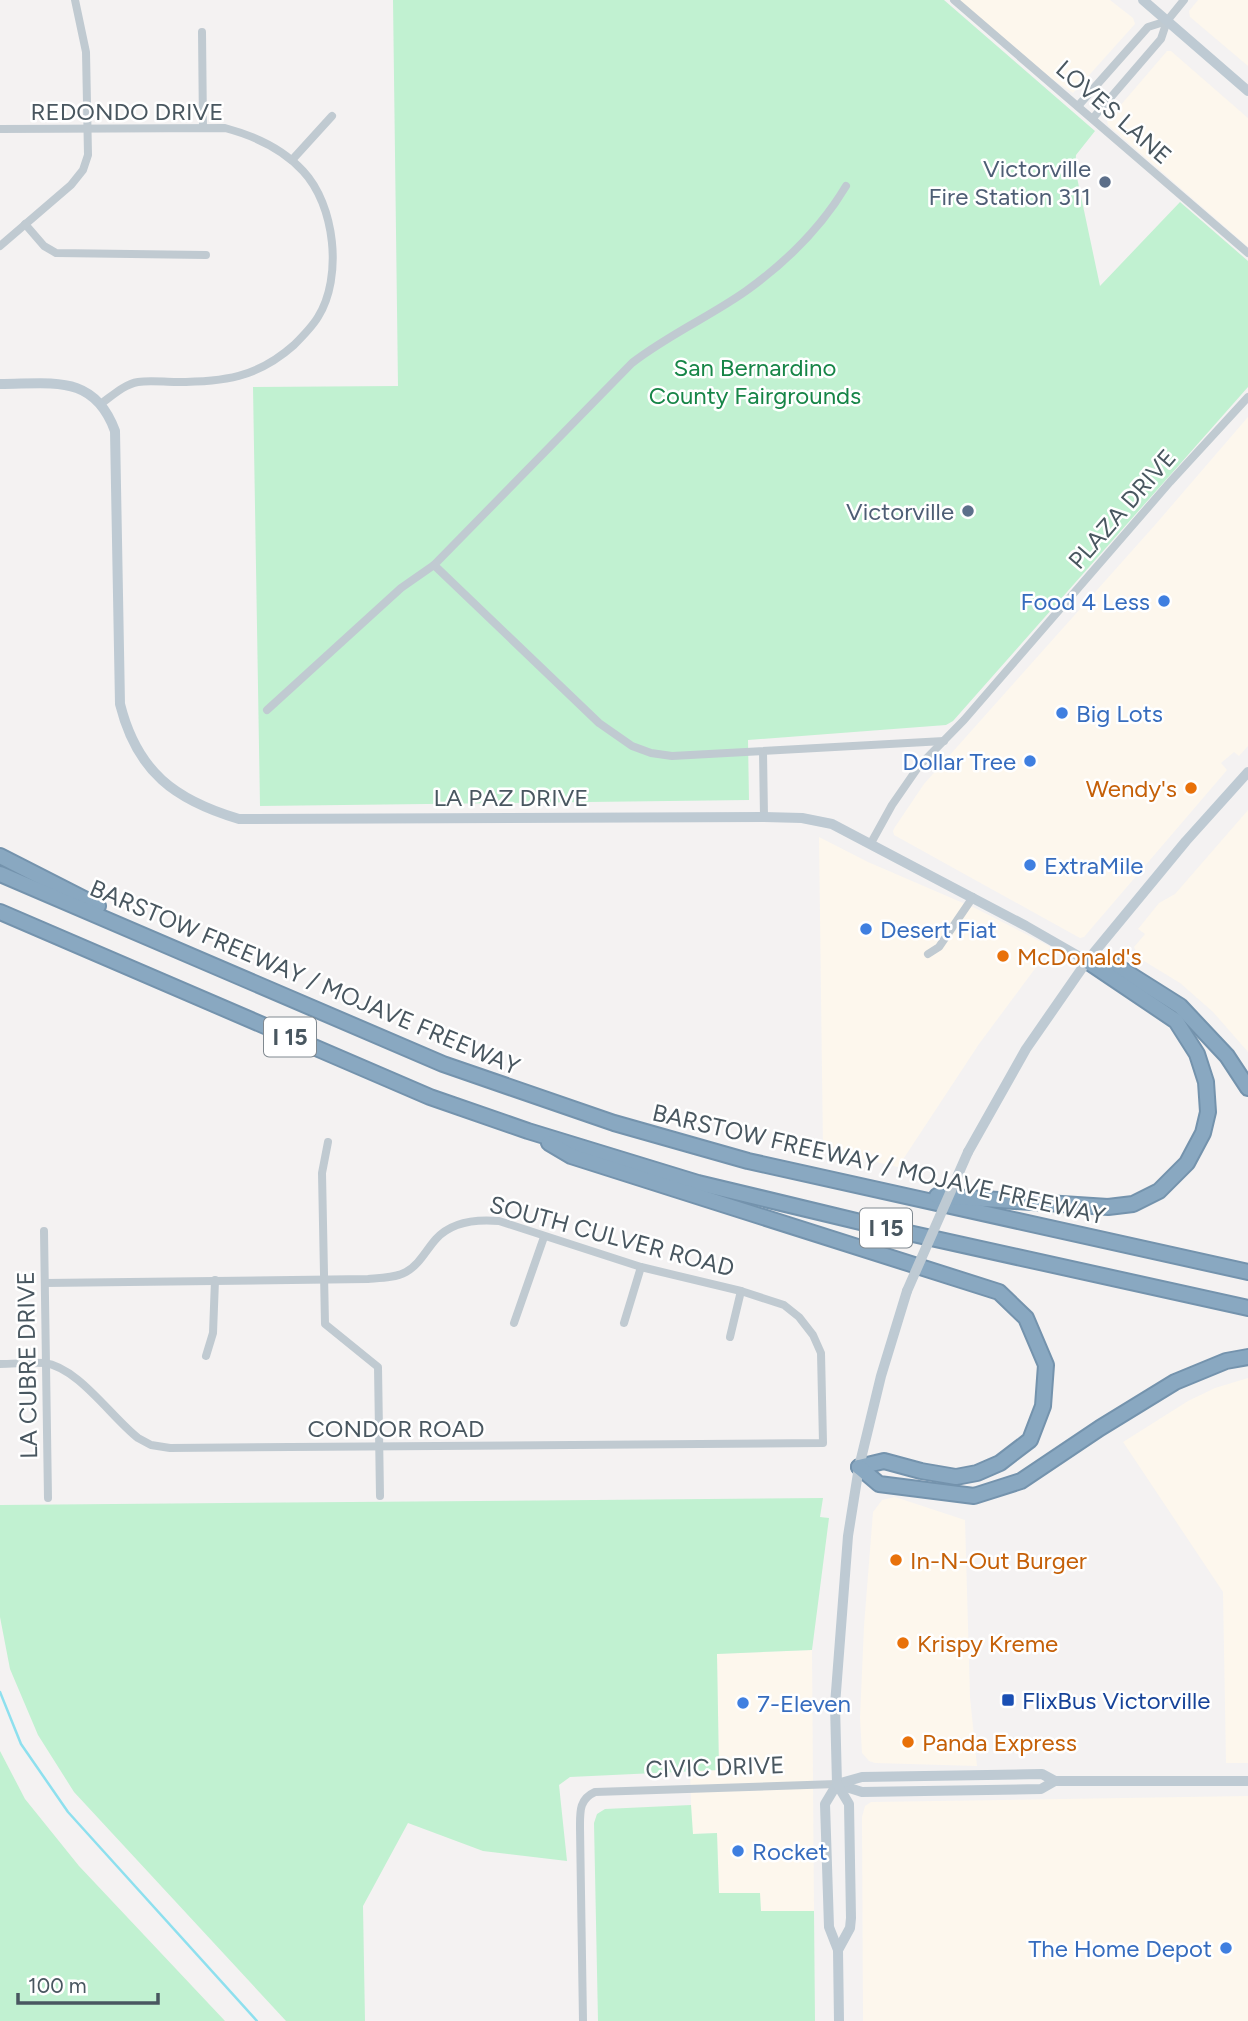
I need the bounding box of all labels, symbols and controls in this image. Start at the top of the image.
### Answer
street label: LOVES LANE [1050,54,1178,170]
street label: REDONDO DRIVE [31,97,223,126]
place label: Victorville Fire Station 311 [929,154,1091,211]
marker: Victorville Fire Station 311 [1097,174,1113,190]
park label: San Bernardino County Fairgrounds [649,353,861,410]
street label: PLAZA DRIVE [1062,443,1182,575]
place label: Victorville [846,497,954,526]
marker: Victorville [960,503,976,519]
place label: Food 4 Less [1021,587,1150,616]
marker: Food 4 Less [1156,593,1172,609]
place label: Big Lots [1076,699,1163,728]
marker: Big Lots [1054,705,1070,721]
place label: Dollar Tree [902,747,1016,776]
marker: Dollar Tree [1022,753,1038,769]
place label: Wendy's [1086,774,1177,803]
marker: Wendy's [1183,780,1199,796]
street label: LA PAZ DRIVE [434,783,589,812]
place label: ExtraMile [1044,851,1143,880]
marker: ExtraMile [1022,857,1038,873]
street label: BARSTOW FREEWAY / MOJAVE FREEWAY [86,873,525,1081]
place label: Desert Fiat [880,915,997,944]
marker: Desert Fiat [858,921,874,937]
place label: McDonald's [1017,942,1142,971]
marker: McDonald's [995,948,1011,964]
road number: I 15 [264,1018,316,1056]
street label: BARSTOW FREEWAY / MOJAVE FREEWAY [650,1098,1109,1230]
street label: SOUTH CULVER ROAD [486,1189,738,1283]
road number: I 15 [860,1208,912,1247]
street label: LA CUBRE DRIVE [11,1271,43,1459]
street label: CONDOR ROAD [308,1414,485,1443]
place label: In-N-Out Burger [910,1546,1087,1575]
marker: In-N-Out Burger [888,1552,904,1568]
place label: Krispy Kreme [917,1629,1058,1658]
marker: Krispy Kreme [895,1635,911,1651]
place label: FlixBus Victorville [1022,1686,1210,1715]
place label: 7-Eleven [757,1689,851,1718]
marker: FlixBus Victorville [1000,1692,1016,1708]
marker: 7-Eleven [735,1695,751,1711]
place label: Panda Express [922,1728,1077,1757]
marker: Panda Express [900,1734,916,1750]
street label: CIVIC DRIVE [645,1750,785,1784]
place label: Rocket [752,1837,827,1866]
marker: Rocket [730,1843,746,1859]
place label: The Home Depot [1028,1934,1212,1963]
marker: The Home Depot [1218,1940,1234,1956]
scale bar [18,1962,158,2006]
text: 100 m [28,1973,87,1998]

